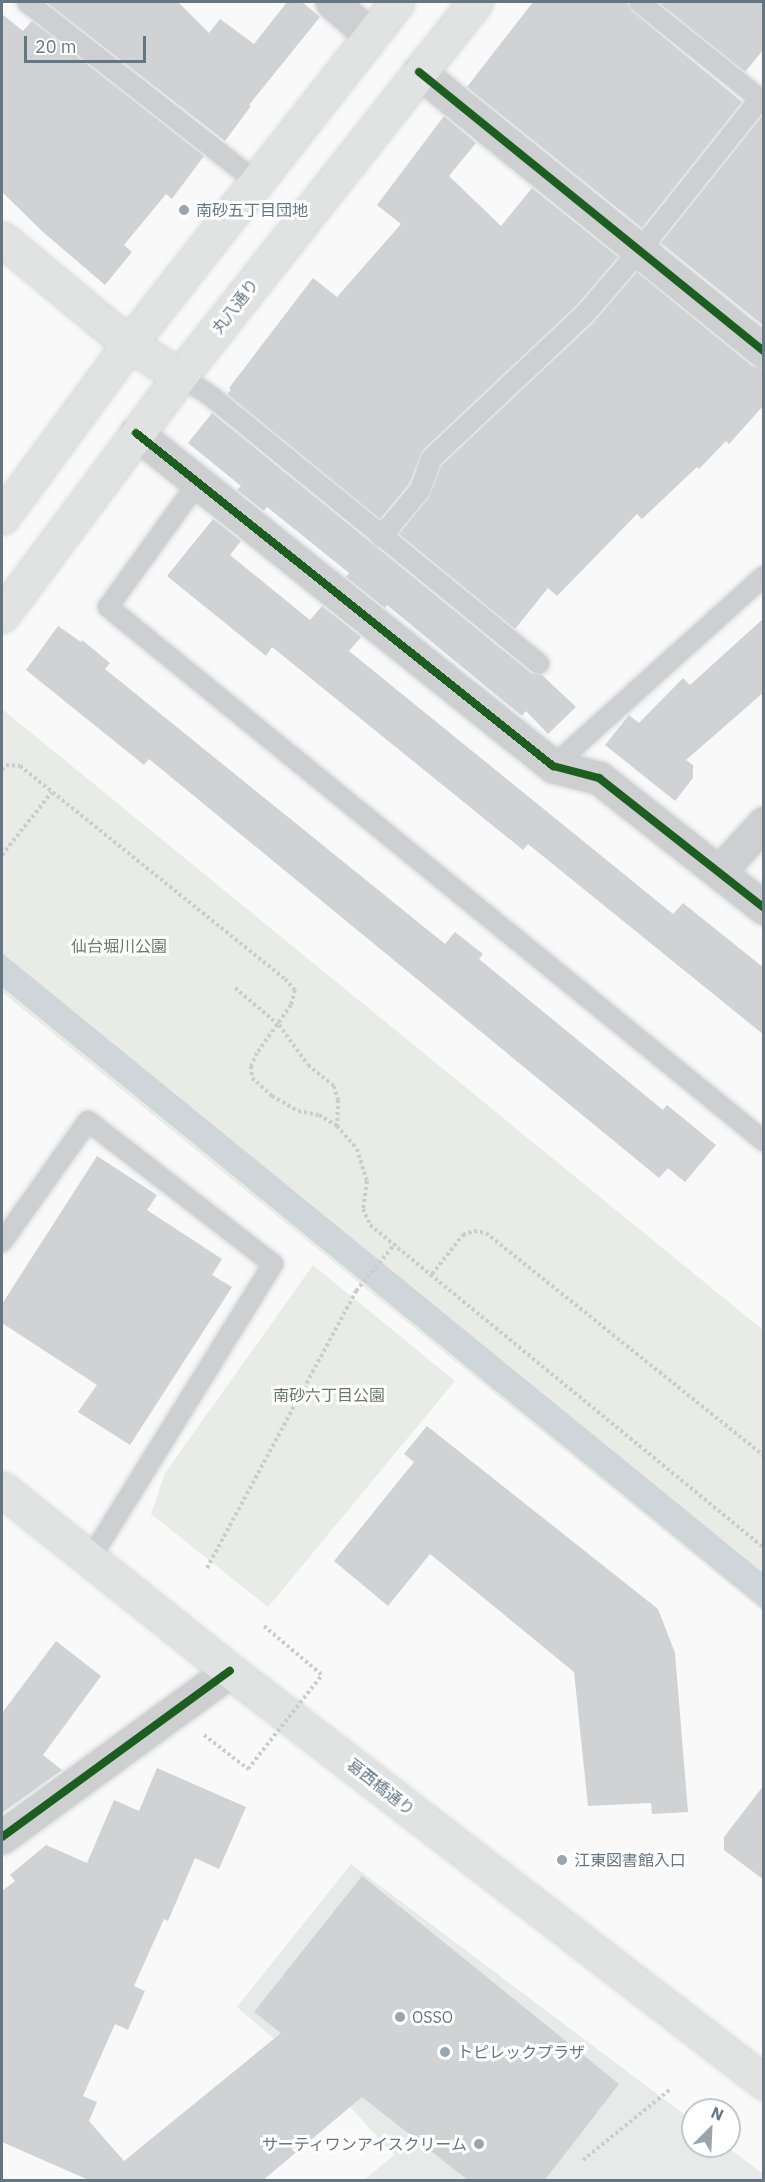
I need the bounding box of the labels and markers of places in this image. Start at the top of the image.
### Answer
place label: 南砂五丁目団地 [196,200,308,220]
marker: 南砂五丁目団地 [177,203,191,217]
place label: 江東図書館入口 [574,1850,686,1870]
marker: 江東図書館入口 [555,1853,569,1867]
place label: OSSO [412,2007,453,2027]
marker: OSSO [393,2010,407,2024]
place label: トピレックプラザ [457,2042,585,2062]
marker: トピレックプラザ [438,2045,452,2059]
place label: サーティワンアイスクリーム [259,2134,467,2154]
marker: サーティワンアイスクリーム [472,2137,486,2151]

